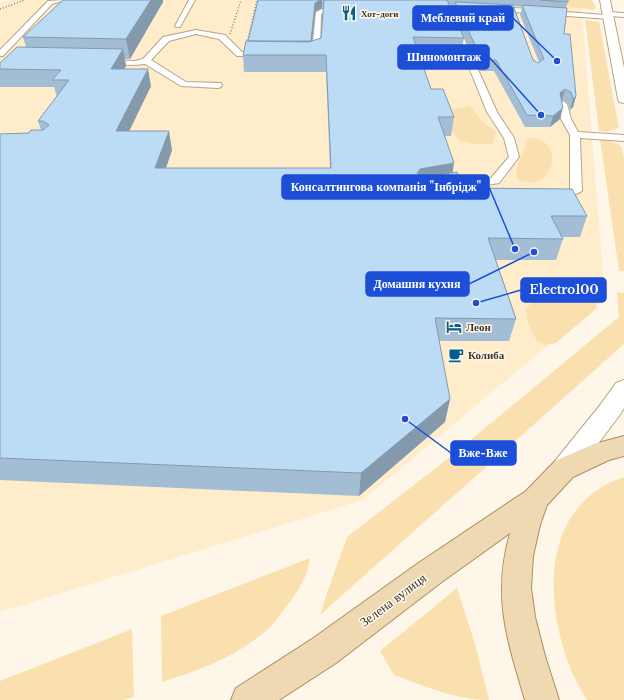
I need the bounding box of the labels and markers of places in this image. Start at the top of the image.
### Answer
restaurant icon: Хот-доги [340,4,358,22]
callout: Меблевий край [413,6,513,30]
place label: Хот-доги [361,8,398,19]
callout: Шиномонтаж [398,45,489,69]
callout: Консалтингова компанія "Інбрідж" [282,175,489,199]
callout: Домашня кухня [366,272,469,296]
callout: Electro100 [521,278,606,302]
hotel icon: Леон [445,318,463,336]
place label: Леон [466,320,492,334]
cafe icon: Колиба [447,346,465,364]
place label: Колиба [468,348,505,362]
callout: Вже-Вже [451,441,516,465]

